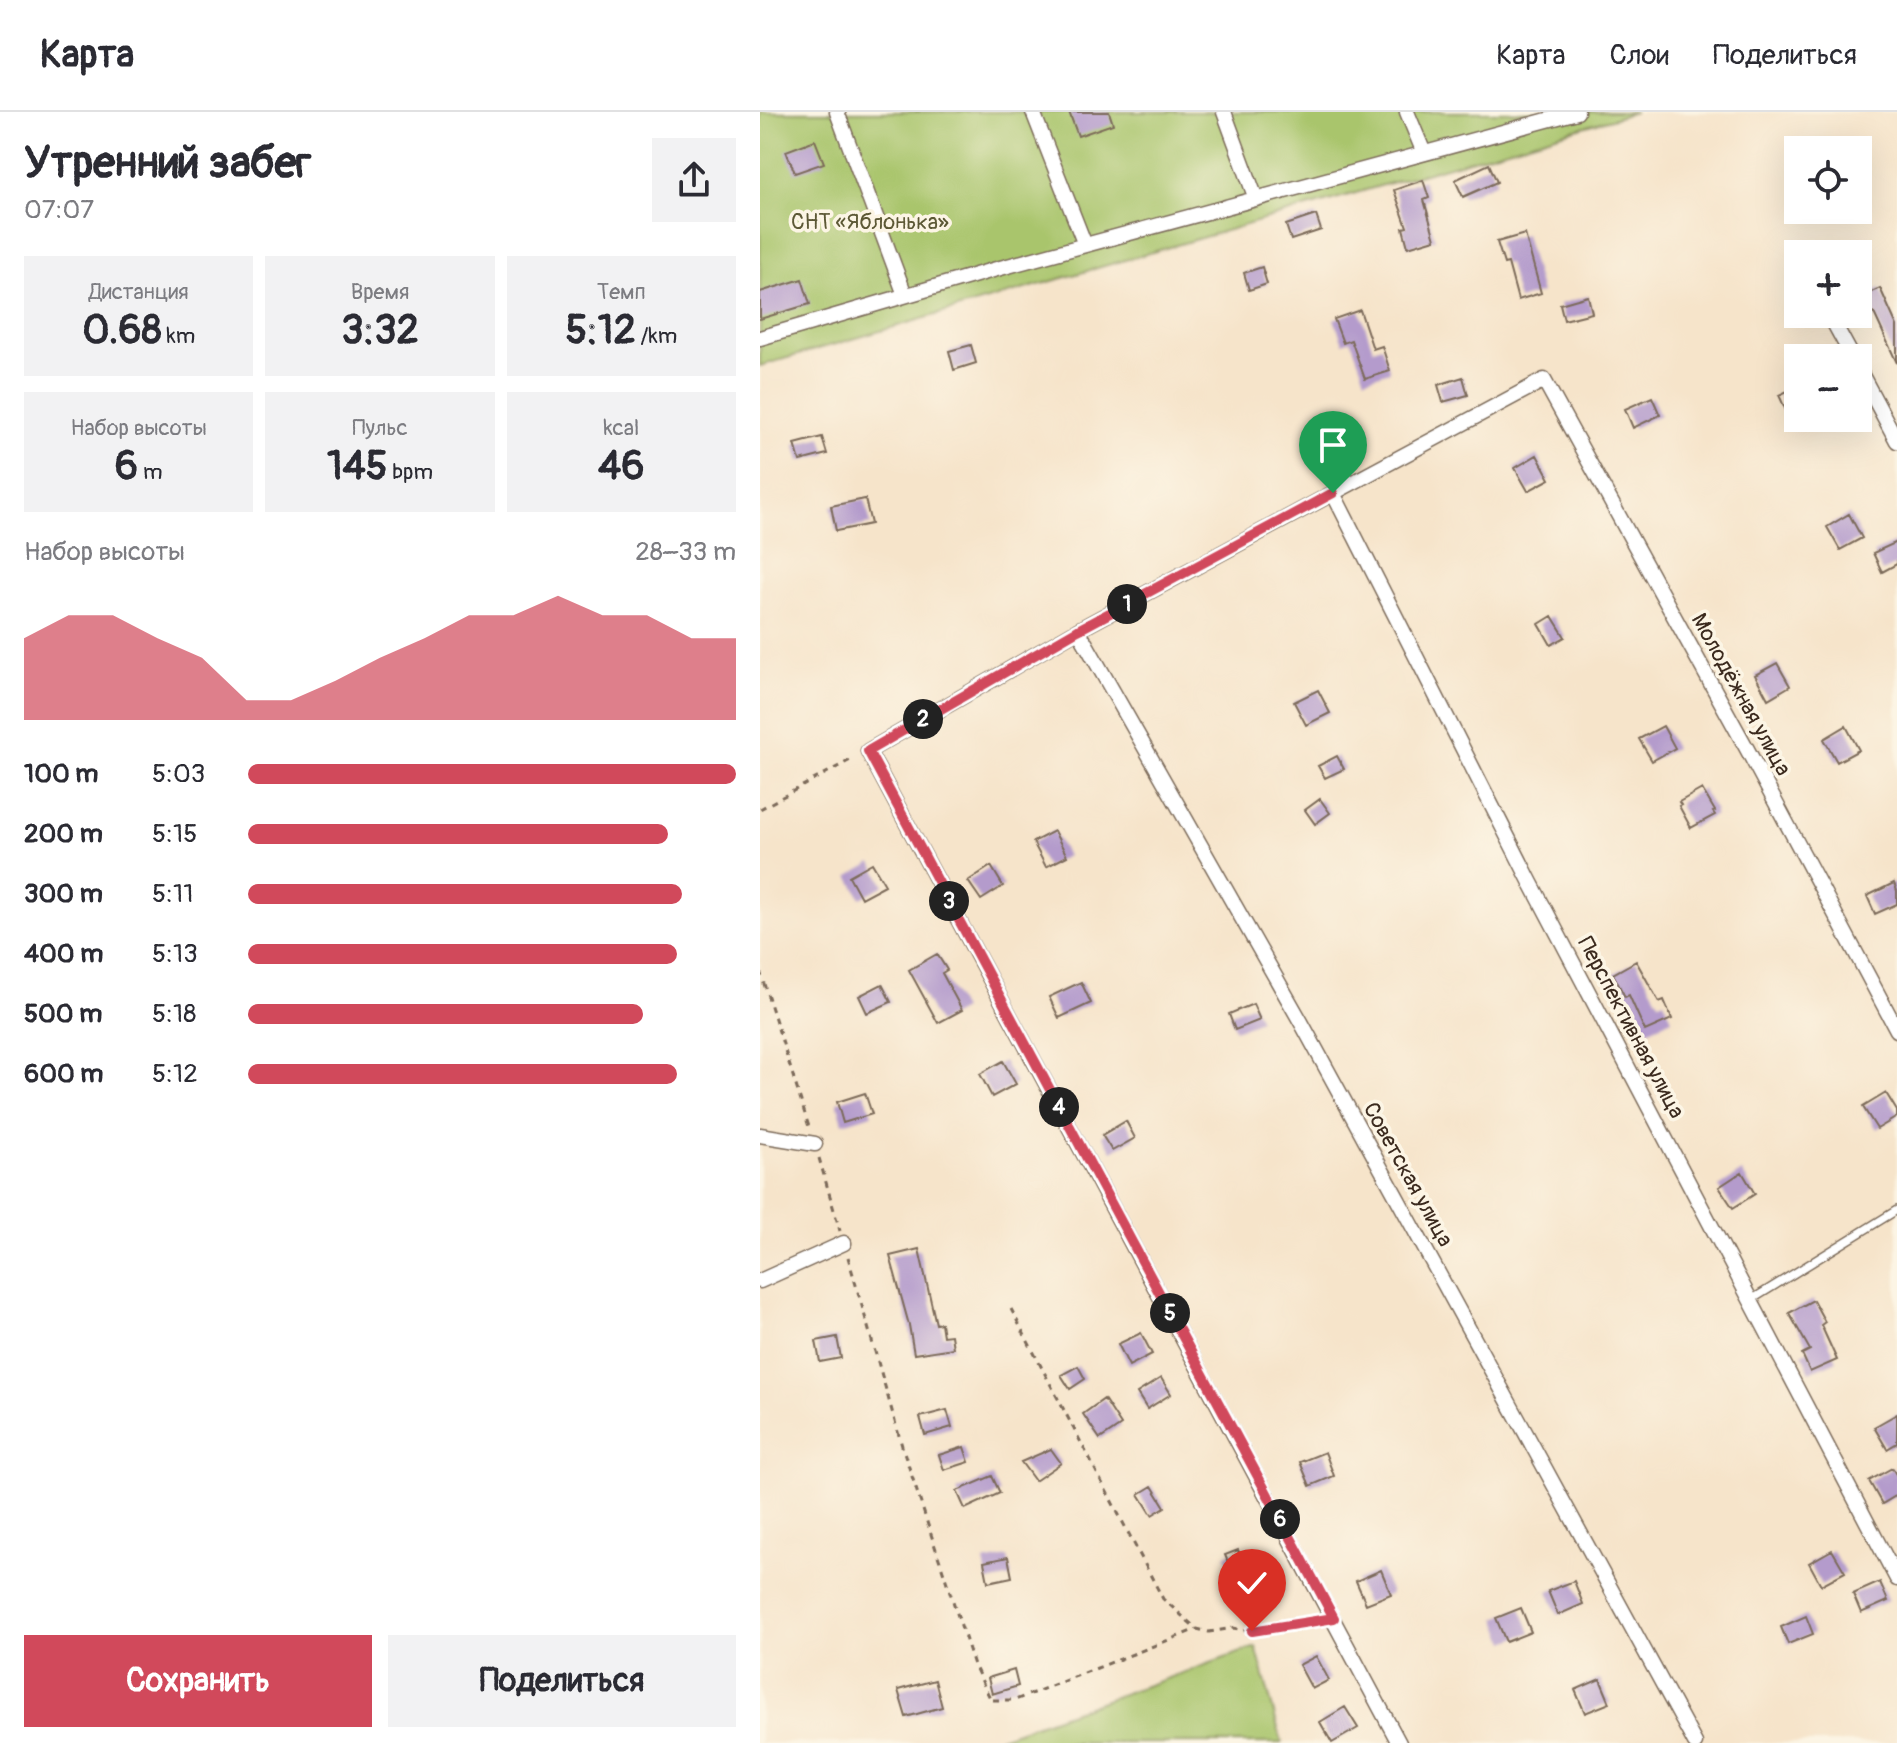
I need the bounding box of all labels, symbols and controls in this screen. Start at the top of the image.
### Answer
text: Карта [40,31,134,79]
text: Карта [1496,38,1566,73]
text: Слои [1610,38,1669,73]
text: Поделиться [1713,38,1857,73]
text: Утренний забег [24,136,311,191]
map controls [1784,136,1872,432]
button: locate [1784,136,1872,224]
button: share [652,138,736,222]
text: 07:07 [24,194,94,226]
park label: СНТ «Яблонька» [791,208,949,236]
button: + [1784,240,1872,328]
text: Дистанция [89,278,189,306]
text: Время [351,278,409,306]
text: Темп [597,278,646,306]
text: 0.68 [82,306,162,355]
text: 3:32 [341,306,419,355]
text: 5:12 [565,306,636,355]
text: km [162,322,195,350]
text: /km [636,322,677,350]
button: − [1784,344,1872,432]
pin [1299,411,1367,493]
text: Набор высоты [71,414,207,442]
text: Пульс [352,414,408,442]
text: kcal [603,414,639,442]
icon: arrive [1311,423,1355,467]
text: 6 [115,442,138,491]
text: 145 [327,442,388,491]
text: 46 [598,442,645,491]
text: m [138,458,162,486]
text: bpm [388,458,433,486]
text: Набор высоты [24,536,185,568]
text: 28–33 m [635,536,736,568]
pin: 1 [1107,584,1147,624]
text: 1 [1123,590,1131,618]
street label: Молодёжная улица [1685,608,1797,781]
pin: 2 [903,699,943,739]
text: 2 [917,705,929,733]
text: 100 m [24,758,98,790]
text: 5:03 [152,758,205,790]
text: 200 m [24,818,103,850]
text: 5:15 [152,818,197,850]
text: 300 m [24,878,103,910]
text: 5:11 [152,878,193,910]
pin: 3 [929,881,969,921]
text: 3 [943,887,955,915]
street label: Перспективная улица [1571,932,1691,1123]
text: 400 m [24,938,103,970]
text: 5:13 [152,938,198,970]
text: 500 m [24,998,102,1030]
text: 5:18 [152,998,196,1030]
text: 600 m [24,1058,103,1090]
text: 5:12 [152,1058,198,1090]
pin: 4 [1039,1087,1079,1127]
text: 4 [1053,1093,1065,1121]
street label: Советская улица [1357,1097,1459,1252]
pin: 5 [1150,1293,1190,1333]
text: 5 [1164,1299,1176,1327]
pin: 6 [1260,1499,1300,1539]
text: 6 [1274,1505,1286,1533]
pin [1218,1549,1286,1631]
icon: check [1230,1561,1274,1605]
button: Сохранить [24,1635,372,1727]
button: Поделиться [388,1635,736,1727]

